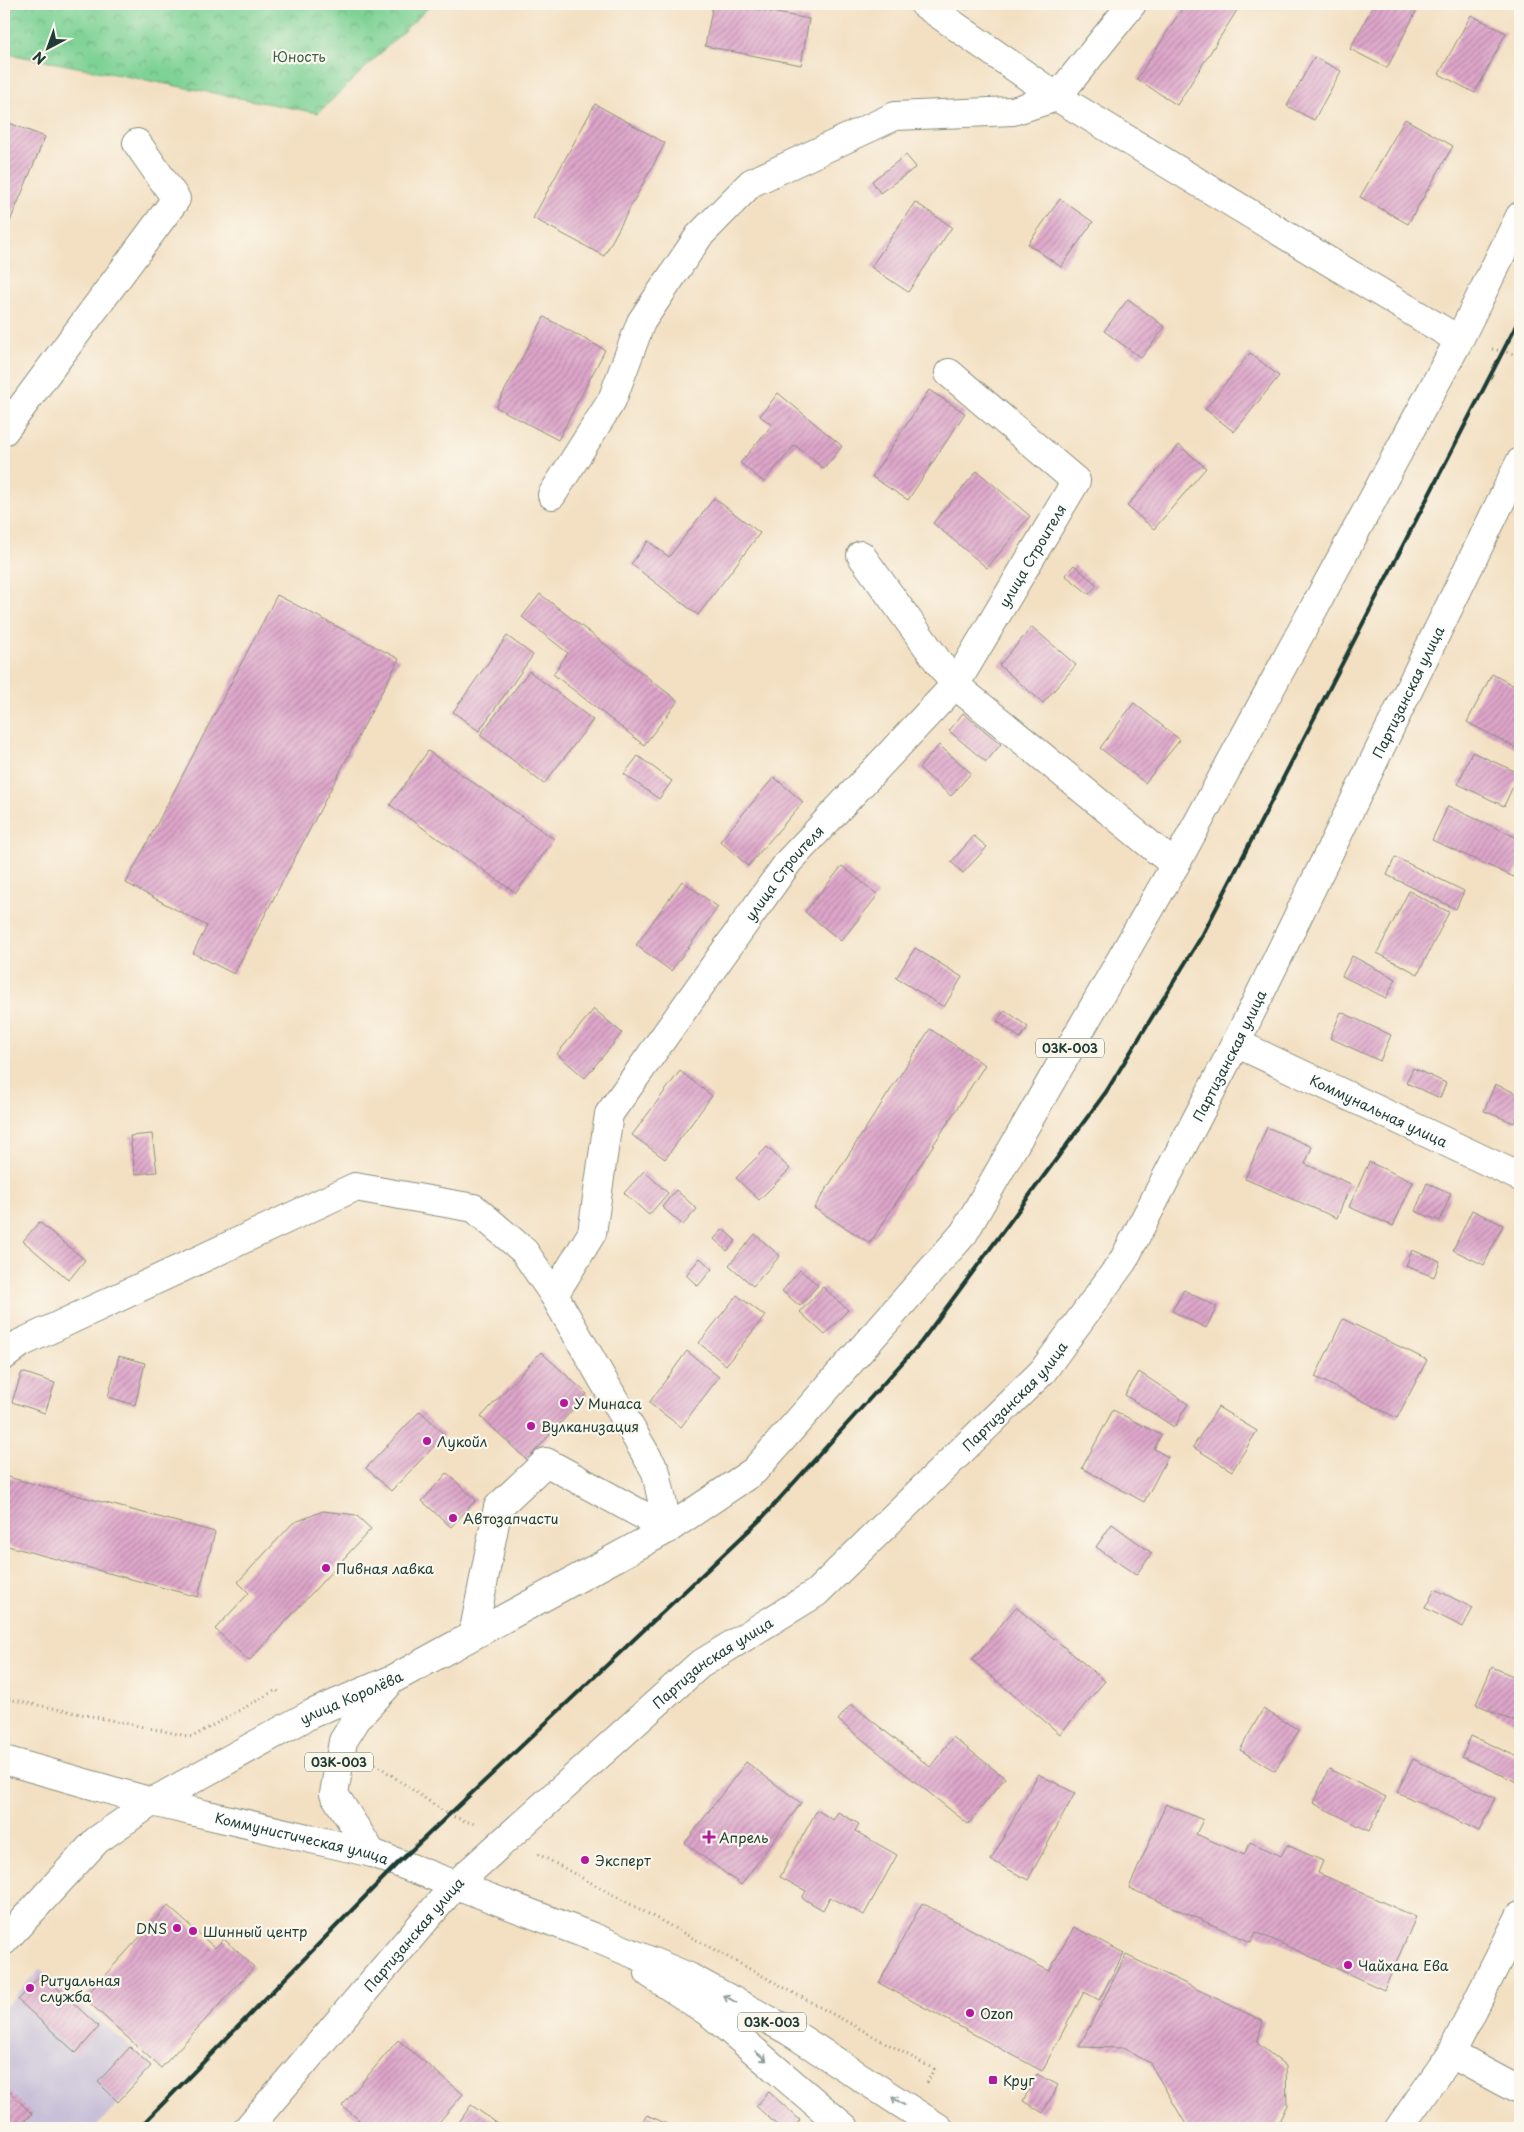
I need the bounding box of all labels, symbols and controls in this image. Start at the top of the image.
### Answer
north arrow [22,22,72,72]
park label: Юность [272,46,326,67]
text: N [28,47,50,70]
street label: улица Строителя [993,500,1071,611]
street label: Партизанская улица [1366,622,1449,762]
street label: улица Строителя [739,820,828,925]
street label: Партизанская улица [1187,986,1271,1125]
road number: 03К-003 [1036,1038,1104,1058]
street label: Коммунальная улица [1307,1069,1451,1152]
street label: Партизанская улица [957,1337,1072,1455]
place label: У Минаса [574,1393,642,1414]
marker: У Минаса [558,1397,570,1409]
place label: Вулканизация [541,1416,639,1437]
marker: Вулканизация [525,1420,537,1432]
place label: Лукойл [437,1431,487,1452]
marker: Лукойл [421,1435,433,1447]
place label: Автозапчасти [463,1508,558,1529]
marker: Автозапчасти [447,1512,459,1524]
place label: Пивная лавка [336,1558,434,1579]
marker: Пивная лавка [320,1562,332,1574]
street label: Партизанская улица [647,1612,777,1713]
street label: улица Королёва [295,1665,407,1729]
road number: 03К-003 [305,1752,373,1771]
street label: Коммунистическая улица [213,1806,392,1869]
place label: Апрель [719,1827,768,1848]
marker: Апрель [703,1831,715,1843]
place label: Эксперт [595,1850,651,1871]
marker: Эксперт [579,1854,591,1866]
street label: Партизанская улица [358,1872,468,1996]
place label: DNS [136,1918,167,1939]
place label: Шинный центр [203,1921,307,1942]
marker: DNS [171,1922,183,1934]
marker: Шинный центр [187,1925,199,1937]
place label: Чайхана Ева [1358,1955,1449,1976]
marker: Чайхана Ева [1342,1959,1354,1971]
place label: Ритуальная служба [40,1970,120,2007]
marker: Ритуальная служба [24,1982,36,1994]
one-way arrow [722,1994,737,2004]
place label: Ozon [980,2003,1013,2024]
marker: Ozon [964,2007,976,2019]
road number: 03К-003 [738,2012,806,2031]
one-way arrow [755,2050,768,2061]
place label: Круг [1003,2070,1035,2091]
marker: Круг [987,2074,999,2086]
one-way arrow [892,2096,906,2106]

